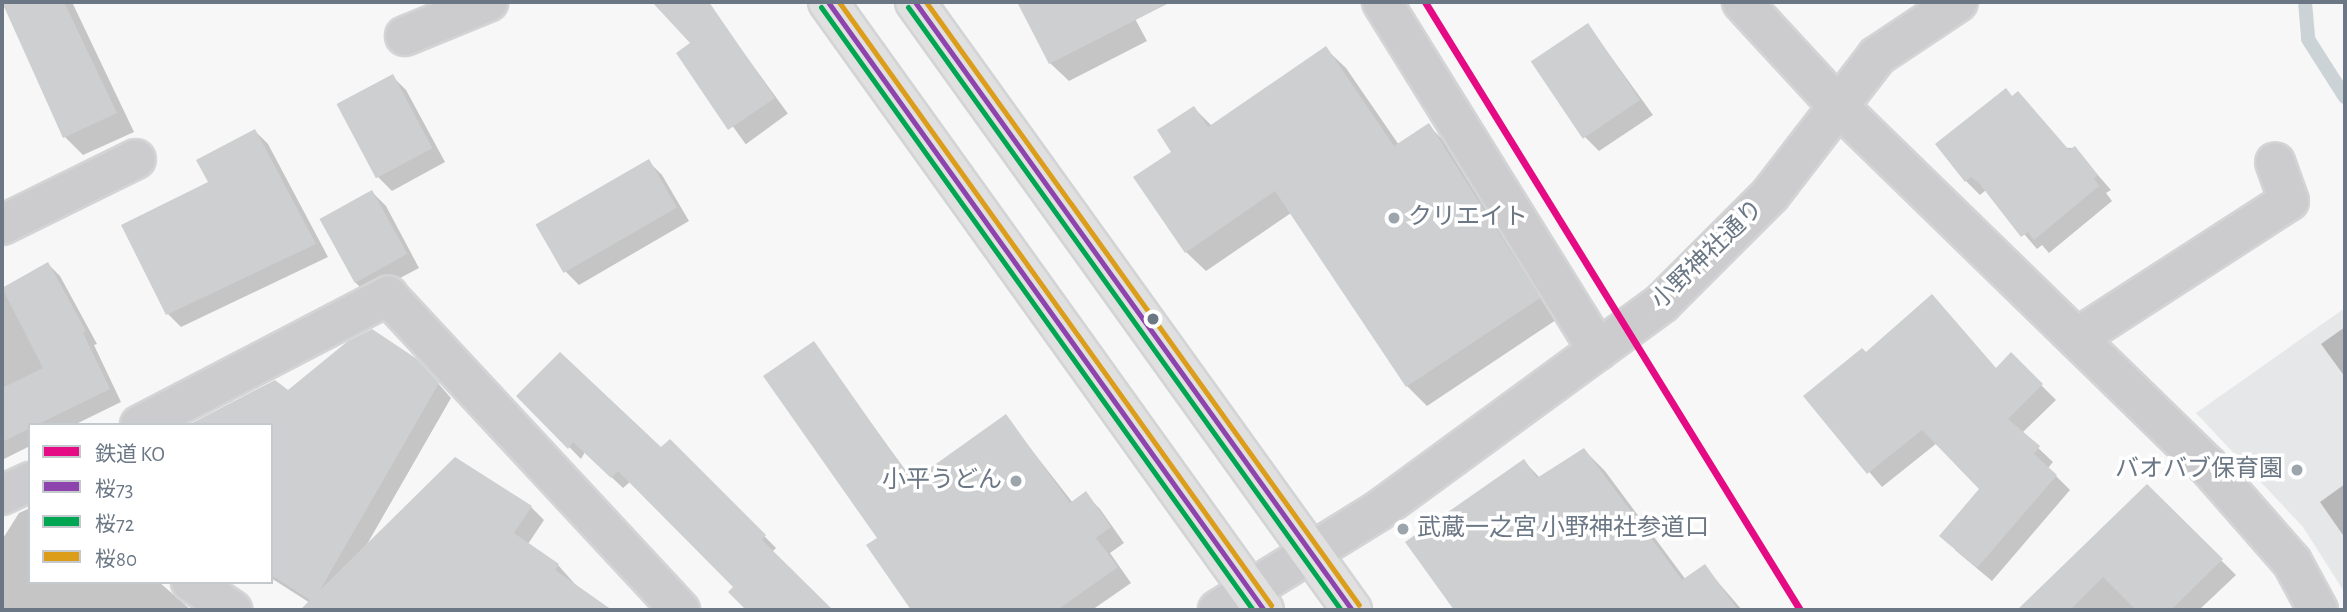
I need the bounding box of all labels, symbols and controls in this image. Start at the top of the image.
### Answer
street label: 小野神社通り [1646,195,1770,315]
place label: クリエイト [1408,204,1528,232]
marker: クリエイト [1386,210,1402,226]
unlabelled marker [1146,312,1160,326]
legend [28,423,273,584]
text: 鉄道 KO [95,444,165,465]
place label: バオバブ保育園 [2115,456,2283,484]
marker: バオバブ保育園 [2289,462,2305,478]
place label: 小平うどん [882,467,1002,495]
marker: 小平うどん [1008,473,1024,489]
text: 桜73 [95,479,133,500]
text: 桜72 [95,514,134,535]
place label: 武蔵一之宮 小野神社参道口 [1417,515,1709,543]
marker: 武蔵一之宮 小野神社参道口 [1395,521,1411,537]
text: 桜80 [95,549,137,570]

